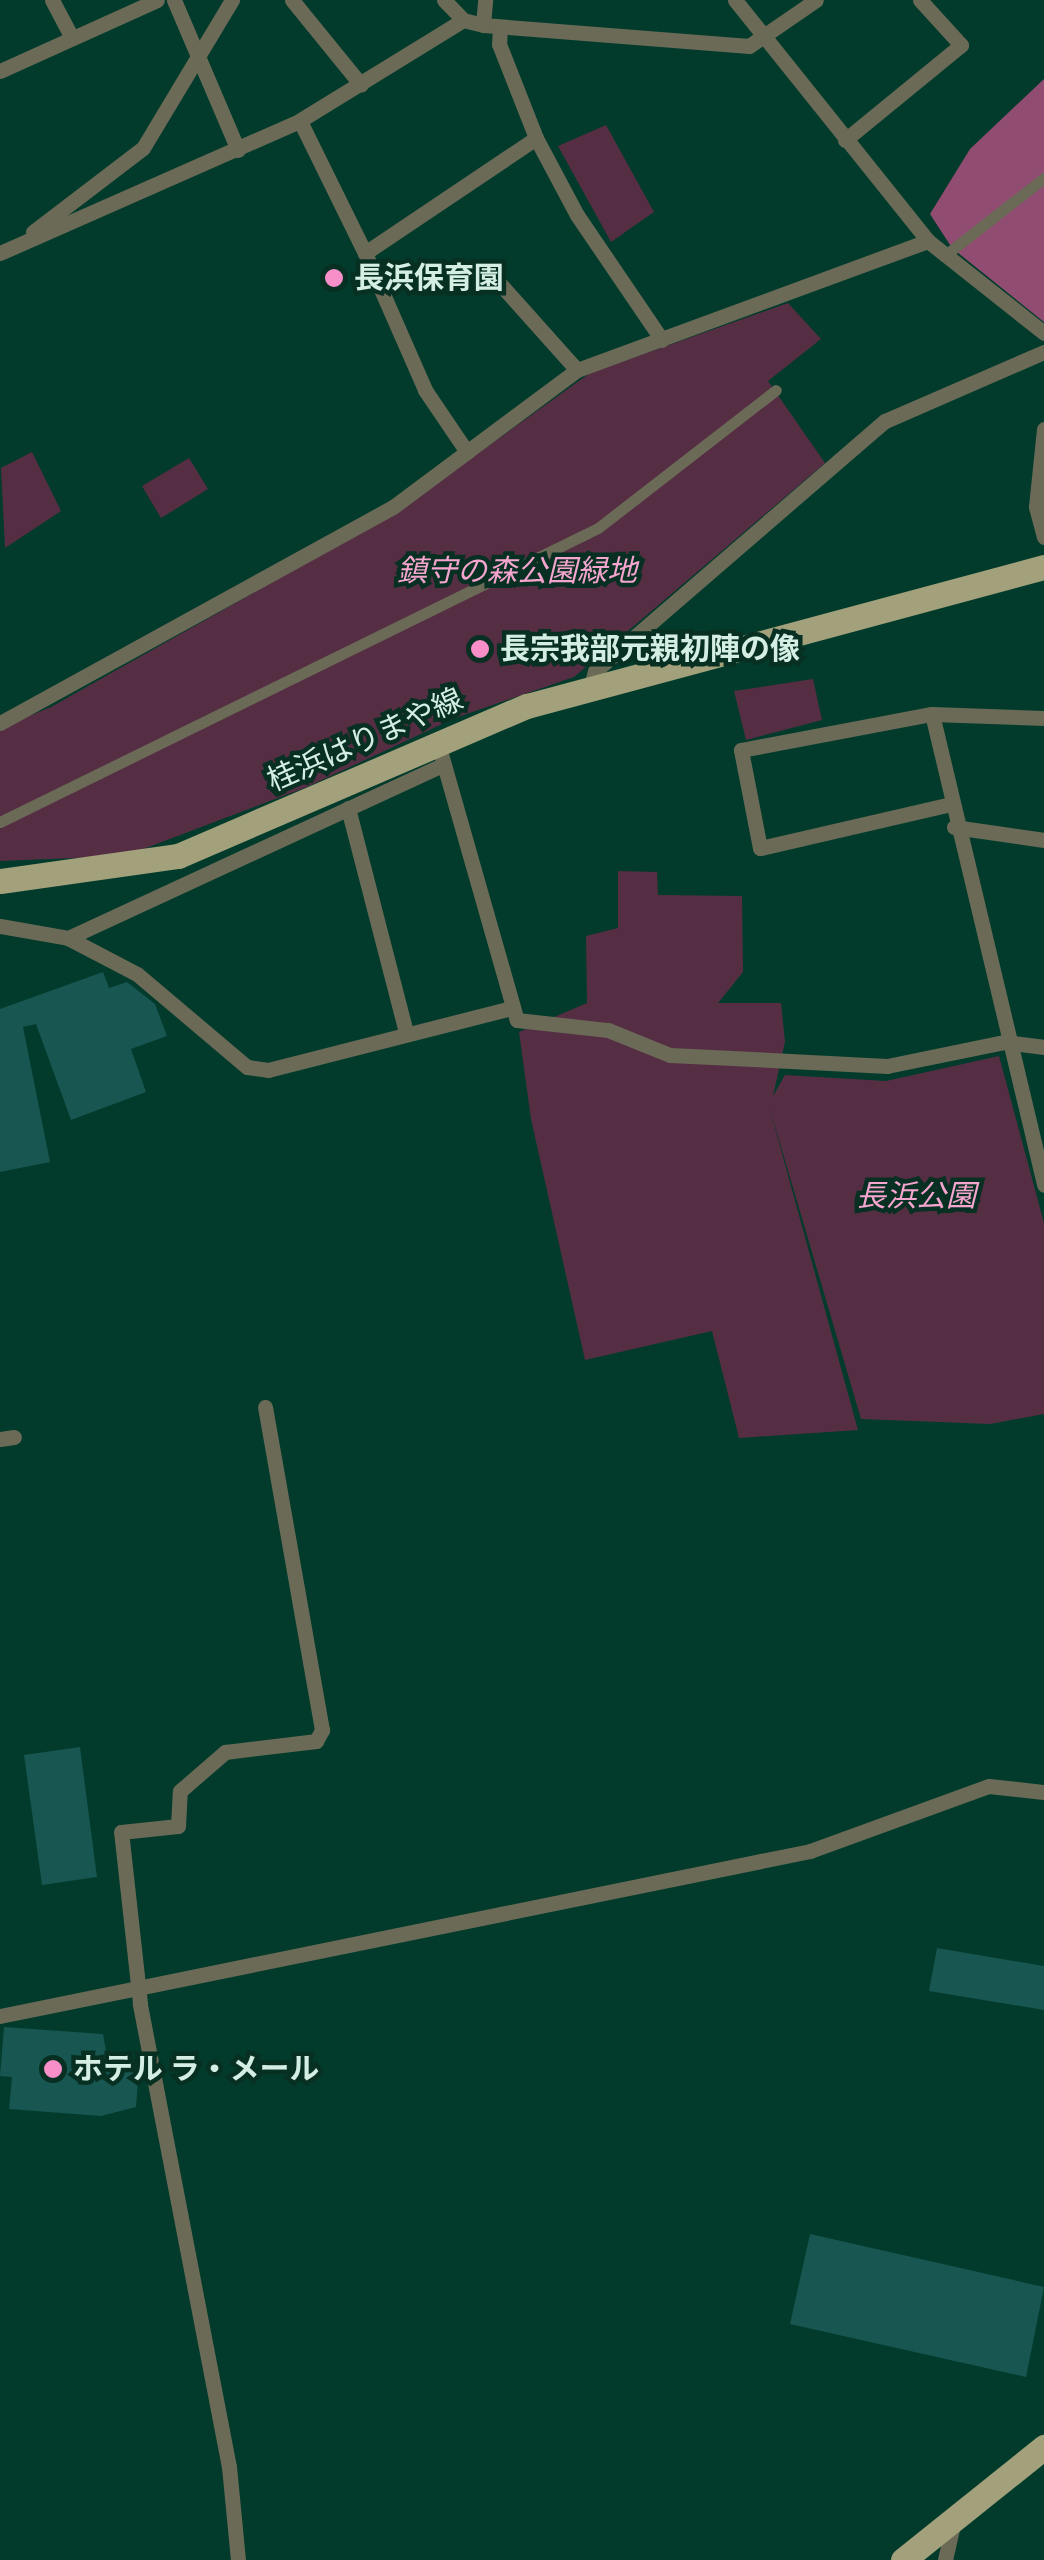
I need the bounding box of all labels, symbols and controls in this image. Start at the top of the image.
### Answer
place label: 長浜保育園 [354,260,504,296]
marker: 長浜保育園 [323,267,345,289]
park label: 鎮守の森公園緑地 [397,553,637,589]
place label: 長宗我部元親初陣の像 [500,631,800,667]
marker: 長宗我部元親初陣の像 [469,638,491,660]
street label: 桂浜はりまや線 [262,681,468,799]
park label: 長浜公園 [856,1178,976,1214]
place label: ホテル ラ・メール [73,2051,319,2087]
marker: ホテル ラ・メール [42,2058,64,2080]

